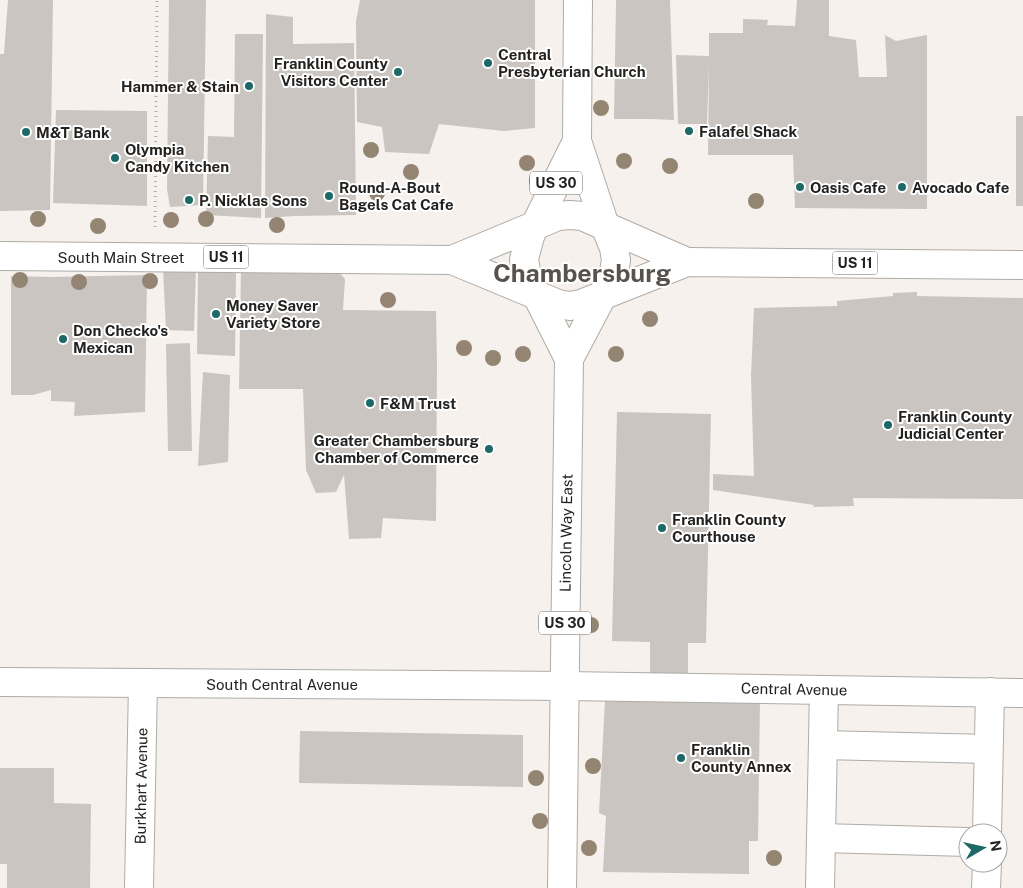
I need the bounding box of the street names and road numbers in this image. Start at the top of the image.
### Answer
road number: US 30 [530,172,582,194]
road number: US 11 [204,246,248,268]
street label: South Main Street [58,249,185,266]
road number: US 11 [832,252,878,274]
street label: Lincoln Way East [556,474,576,592]
road number: US 30 [539,612,591,634]
street label: South Central Avenue [206,676,358,693]
street label: Central Avenue [741,680,847,698]
street label: Burkhart Avenue [131,728,151,844]

